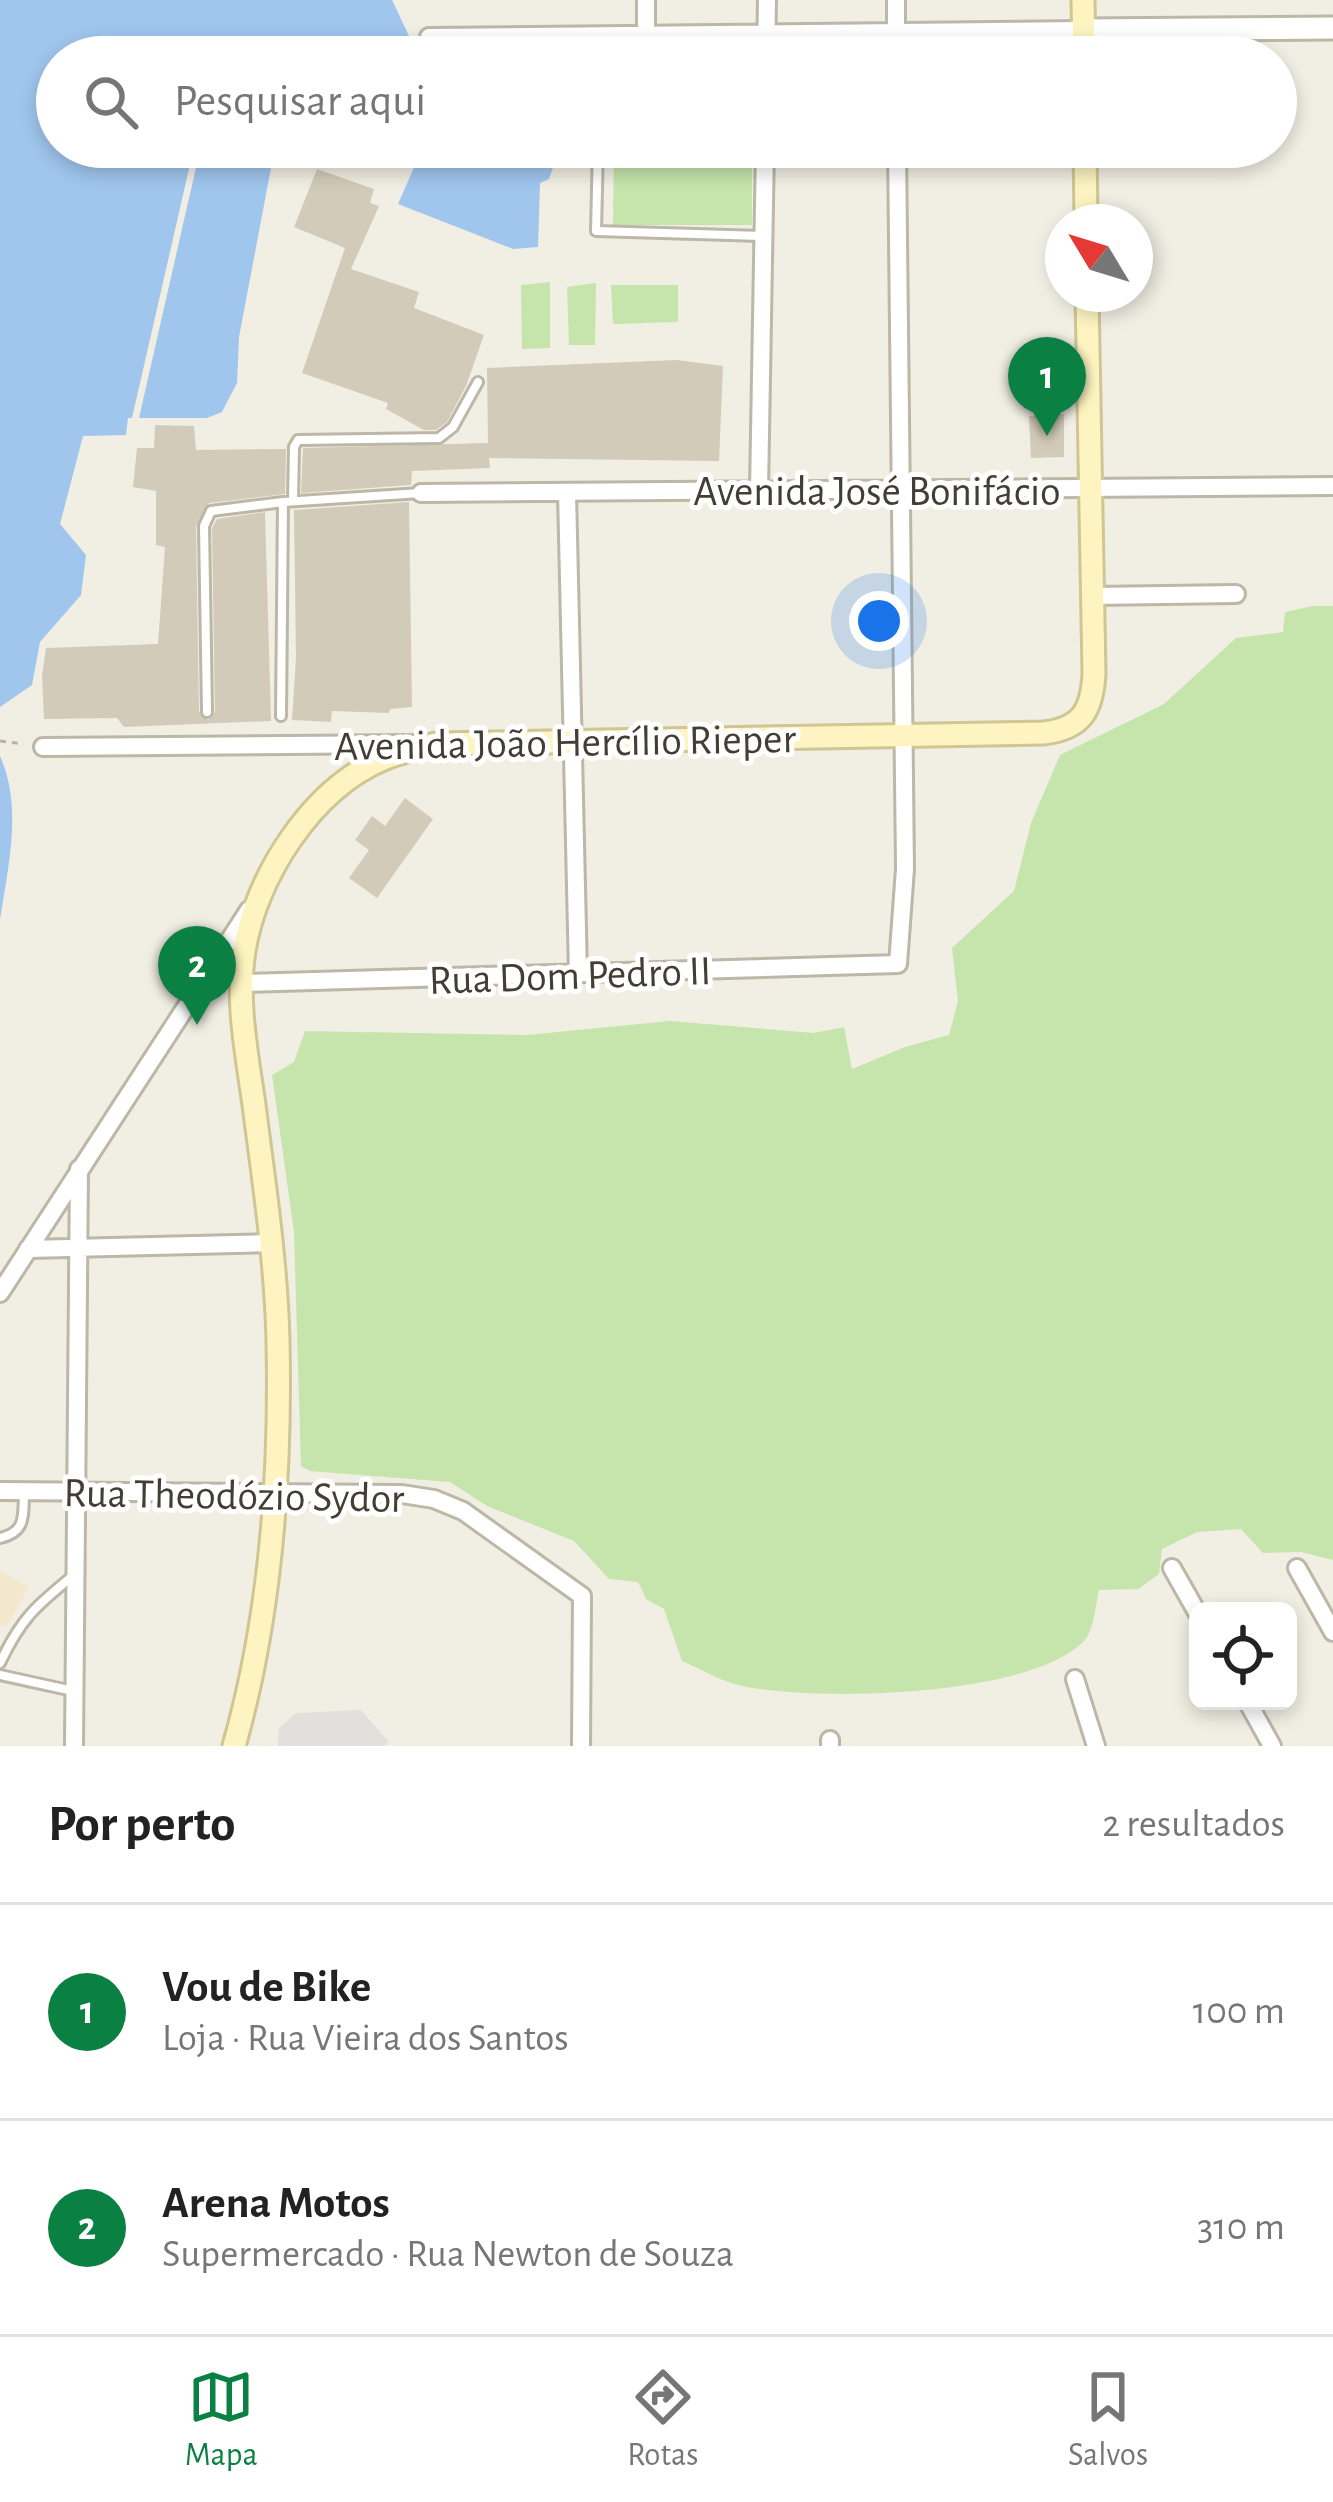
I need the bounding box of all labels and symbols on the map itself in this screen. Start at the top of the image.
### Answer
north arrow [1045,204,1153,312]
pin: 1 [1008,337,1086,436]
street label: Avenida José Bonifácio [693,471,1061,513]
your location [849,591,909,651]
street label: Avenida João Hercílio Rieper [334,718,797,768]
pin: 2 [158,926,236,1025]
street label: Rua Dom Pedro II [428,950,712,1002]
street label: Rua Theodózio Sydor [63,1472,405,1520]

